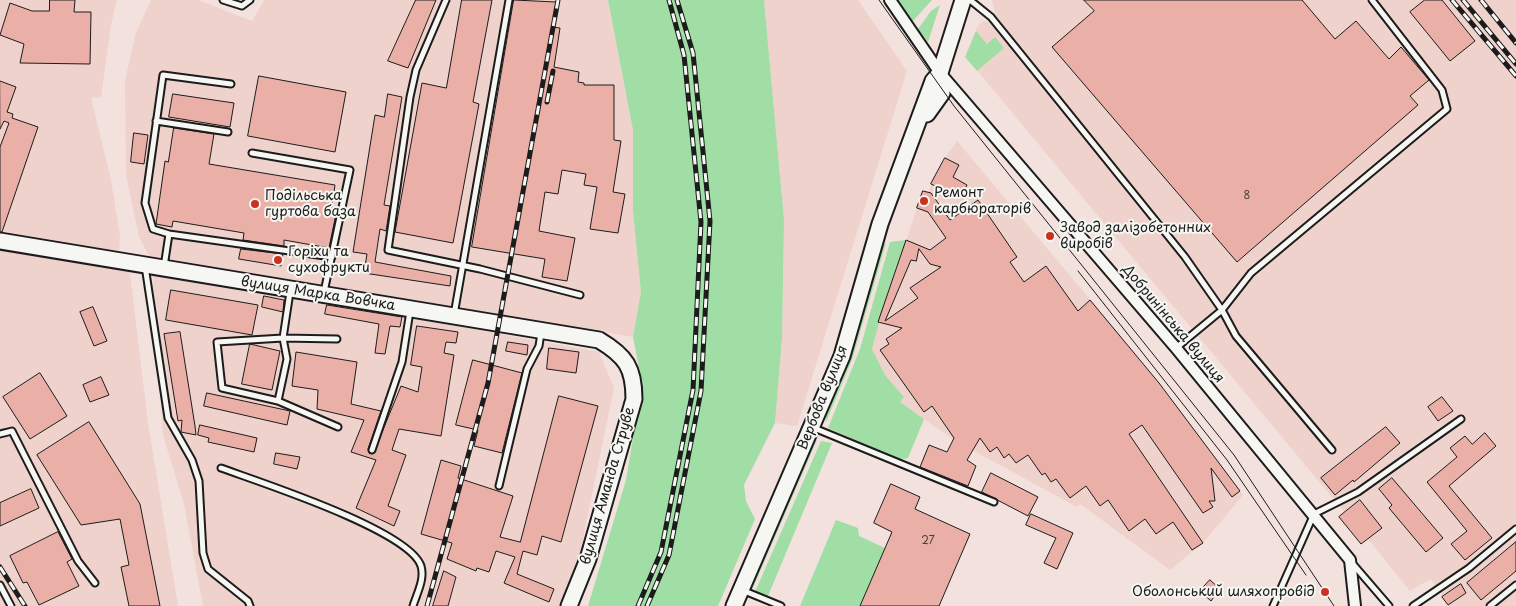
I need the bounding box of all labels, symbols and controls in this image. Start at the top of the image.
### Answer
place label: Ремонт карбюраторів [934,185,1031,218]
place label: Подільська гуртова база [265,188,356,220]
house number: 8 [1244,189,1250,203]
marker: Ремонт карбюраторів [918,195,930,207]
marker: Подільська гуртова база [249,198,261,210]
place label: Завод залізобетонних виробів [1060,220,1211,252]
marker: Завод залізобетонних виробів [1044,230,1056,242]
place label: Горіхи та сухофрукти [288,244,370,276]
marker: Горіхи та сухофрукти [272,254,284,266]
street label: Добринінська вулиця [1118,261,1228,387]
street label: вулиця Марка Вовчка [240,273,396,315]
street label: Вербова вулиця [794,343,852,453]
street label: вулиця Аманда Струве [577,405,639,567]
house number: 27 [921,534,935,548]
place label: Оболонський шляхопровід [1132,584,1315,600]
marker: Оболонський шляхопровід [1319,586,1331,598]

